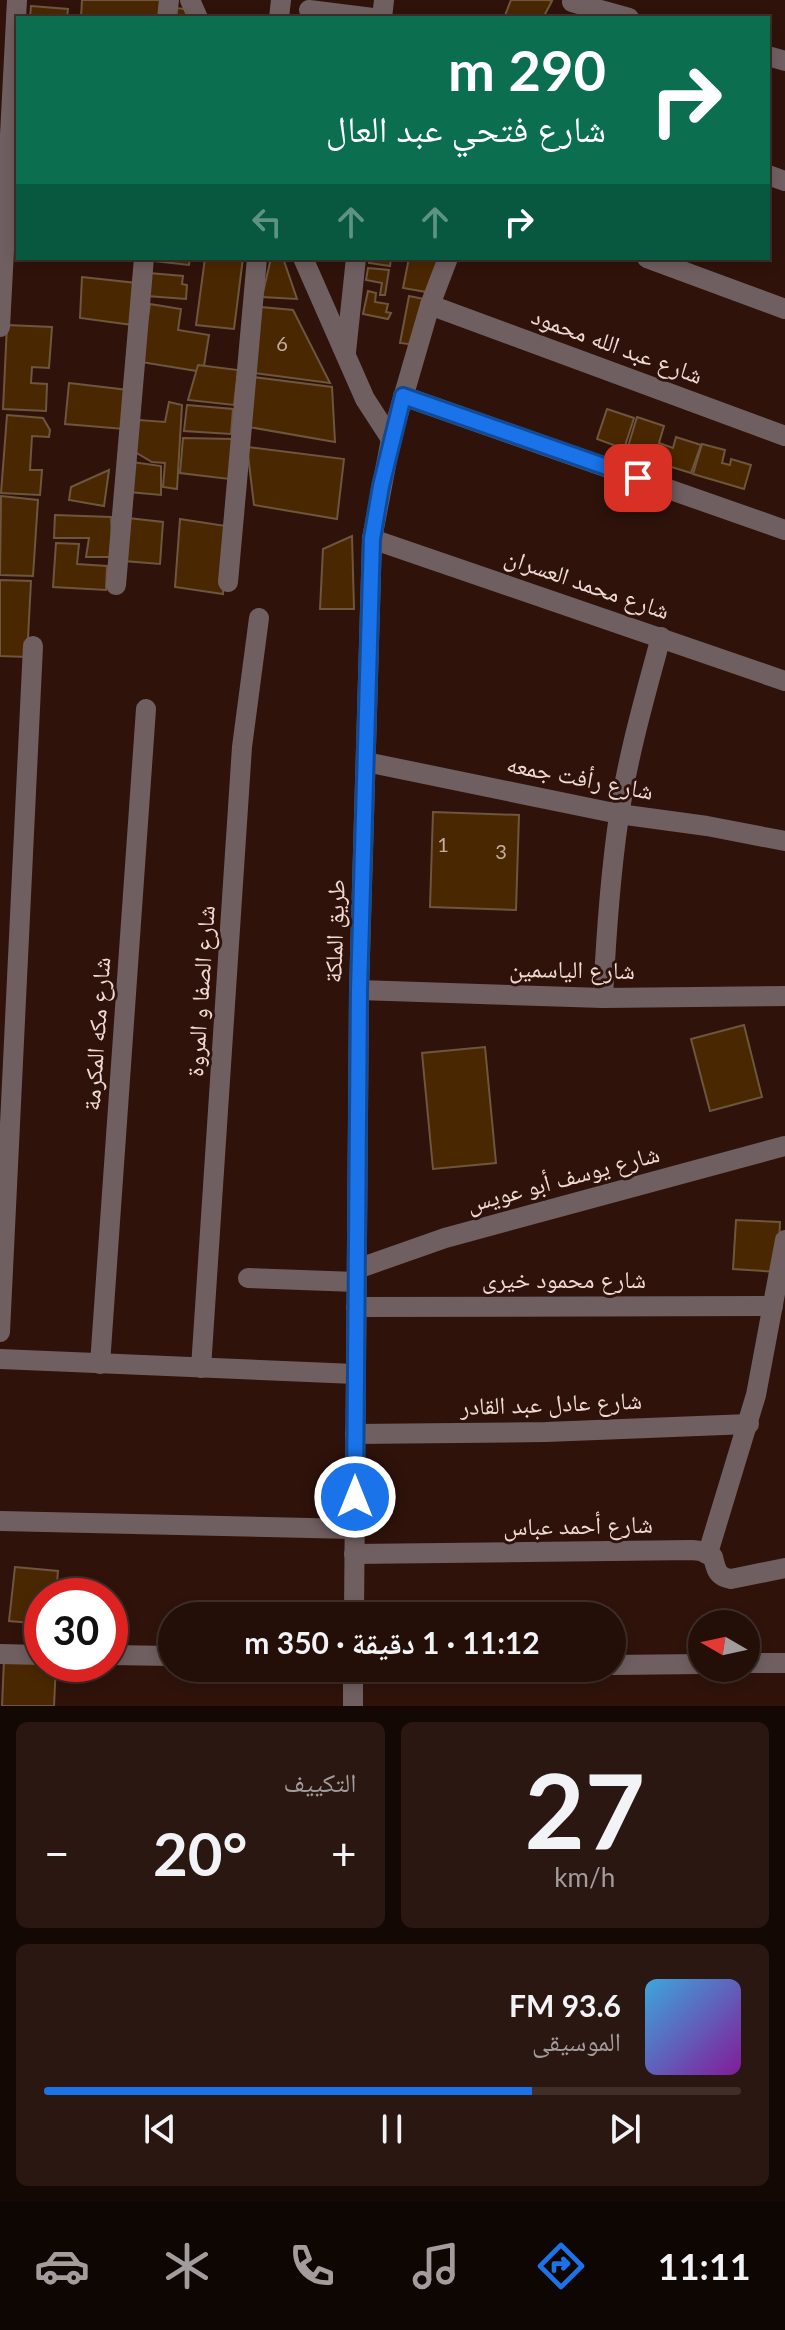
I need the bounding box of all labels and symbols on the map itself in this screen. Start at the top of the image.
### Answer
street label: شارع عبد الله محمود [527,300,707,391]
house number: 6 [276,331,288,355]
pin [604,444,672,512]
street label: شارع محمد العسران [501,541,674,626]
street label: شارع رأفت جمعه [504,748,656,807]
house number: 1 [437,832,449,856]
house number: 3 [495,839,507,863]
street label: طريق الملكة [317,879,351,983]
street label: شارع الصفا و المروة [179,904,222,1078]
street label: شارع الياسمين [509,953,635,986]
street label: شارع مكه المكرمة [76,956,117,1112]
street label: شارع يوسف أبو عويس [463,1138,663,1219]
street label: شارع محمود خيرى [482,1264,646,1295]
street label: شارع عادل عبد القادر [458,1385,643,1422]
position arrow [313,1455,397,1539]
street label: شارع أحمد عباس [503,1509,653,1542]
speed limit sign: 30 [24,1578,128,1682]
north arrow [688,1610,760,1682]

